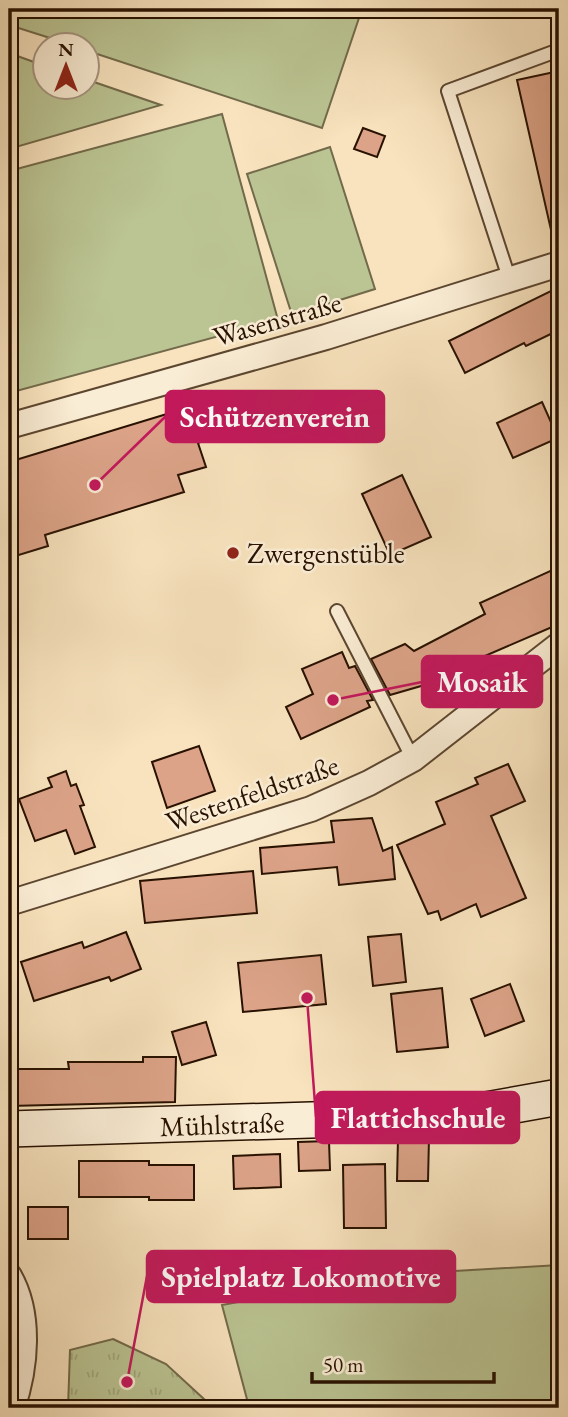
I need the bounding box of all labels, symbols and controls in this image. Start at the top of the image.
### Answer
north arrow [32,32,102,102]
text: N [58,37,74,62]
street label: Wasenstraße [209,283,346,355]
callout: Schützenverein [166,391,384,442]
text: Schützenverein [180,397,370,436]
place label: Zwergenstüble [247,535,405,571]
marker: Zwergenstüble [225,545,241,561]
callout: Mosaik [422,656,542,707]
text: Mosaik [436,662,528,701]
street label: Westenfeldstraße [161,747,343,839]
callout: Flattichschule [316,1092,519,1143]
text: Flattichschule [330,1098,506,1137]
street label: Mühlstraße [159,1104,285,1144]
callout: Spielplatz Lokomotive [147,1251,455,1302]
text: Spielplatz Lokomotive [161,1257,441,1296]
scale bar [312,1340,494,1384]
text: 50 m [323,1351,364,1378]

